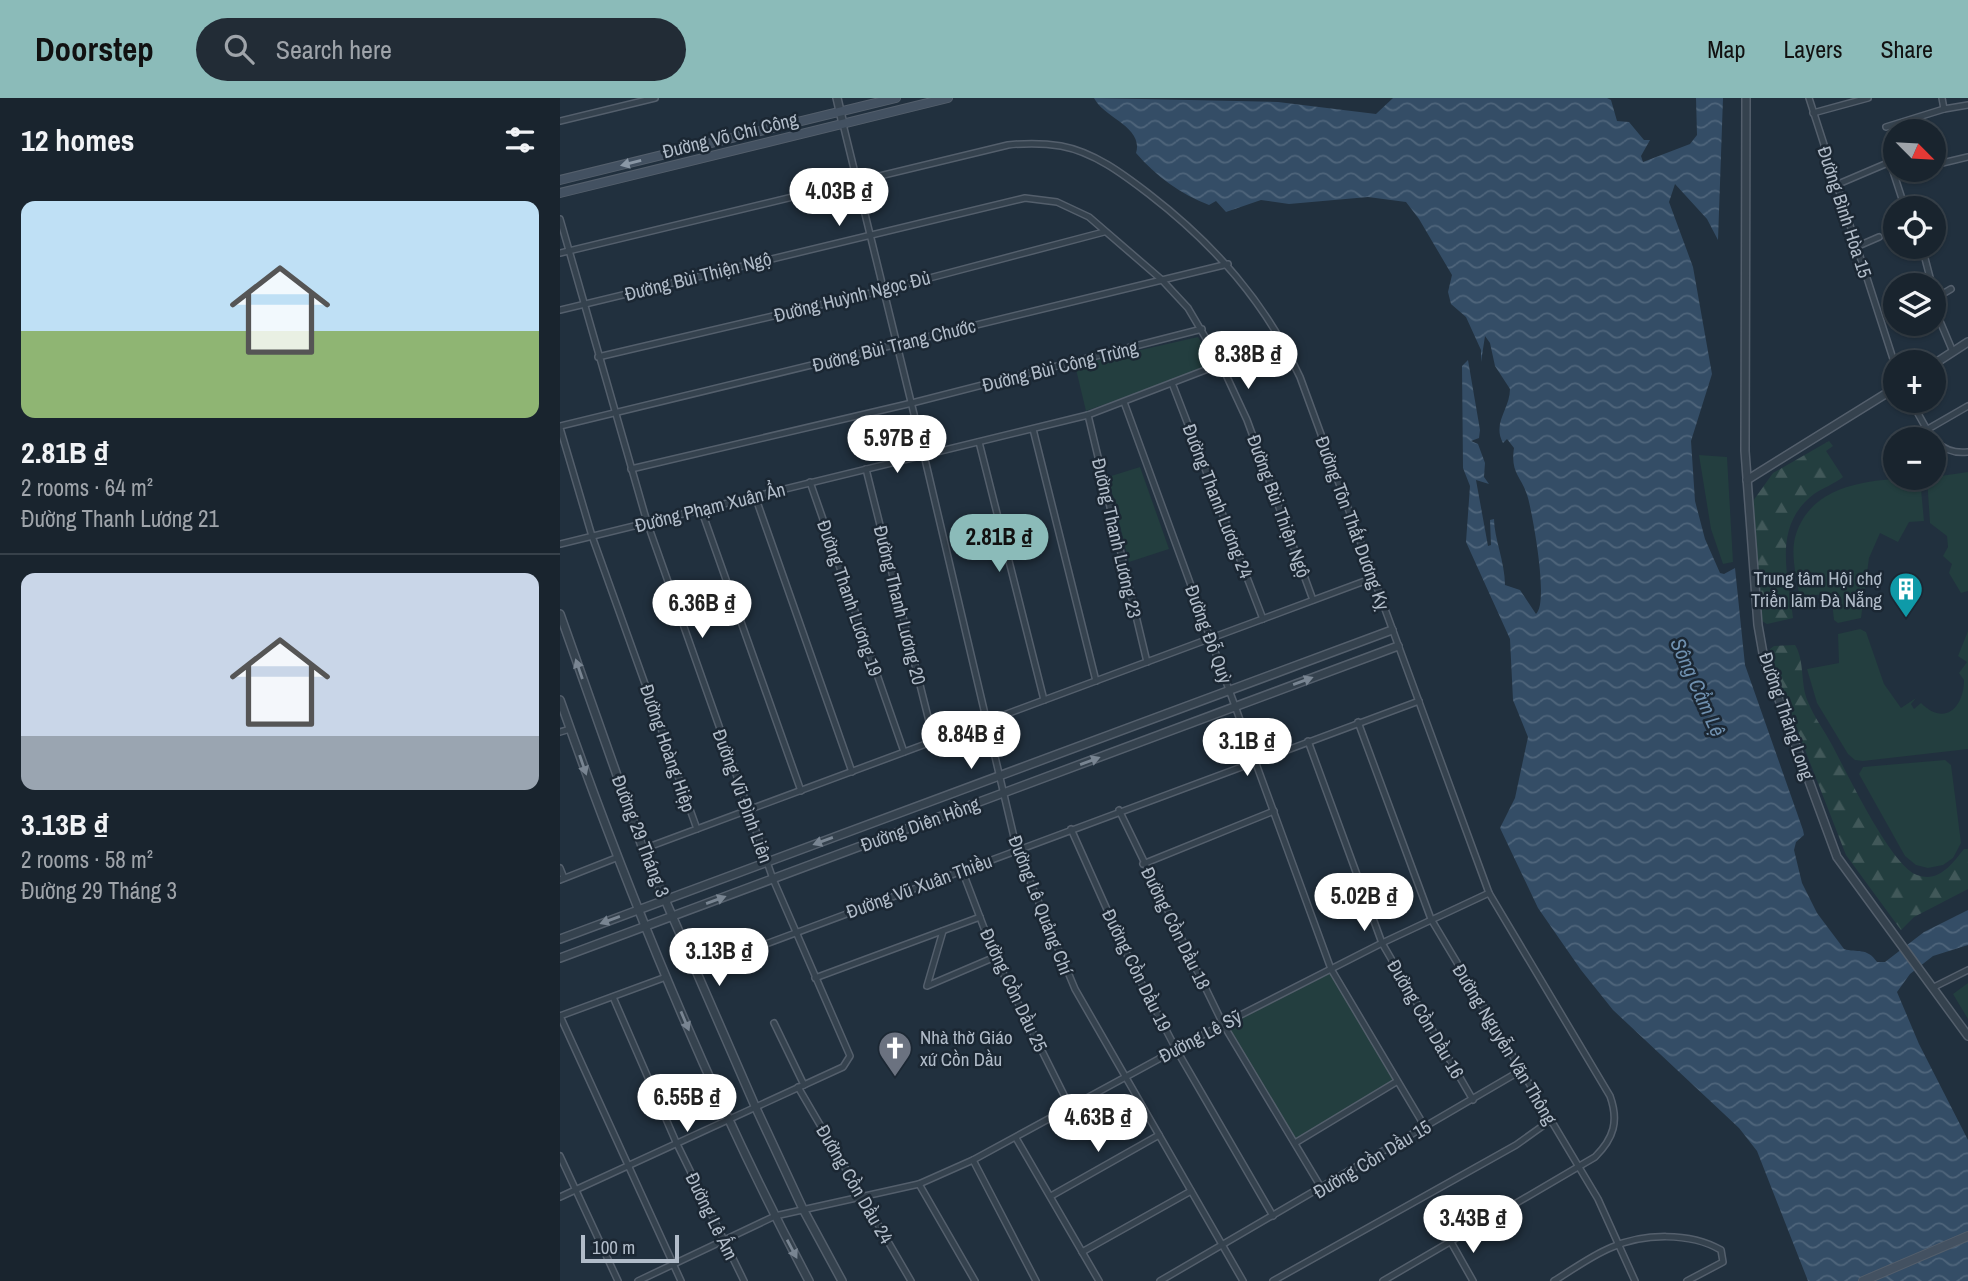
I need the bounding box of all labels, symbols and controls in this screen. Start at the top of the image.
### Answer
search box [196,18,686,81]
text: Doorstep [35,27,154,71]
icon: search [220,30,258,68]
text: Search here [276,32,392,67]
text: Map [1707,33,1745,65]
text: Layers [1783,33,1842,65]
text: Share [1880,33,1933,65]
street label: Đường Võ Chí Công [660,106,801,164]
north arrow [1883,119,1946,182]
map controls [1883,119,1946,490]
text: 12 homes [21,120,135,160]
icon: filters [501,121,539,159]
street label: Đường Bình Hòa 15 [1811,143,1879,281]
one-way arrow [620,158,642,169]
pin: 4.03B ₫ [774,169,904,228]
text: 4.03B ₫ [805,175,873,206]
button: locate [1883,196,1946,259]
street label: Đường Bùi Thiện Ngộ [622,245,774,307]
icon: home [217,247,343,373]
street label: Đường Huỳnh Ngọc Đủ [771,264,933,328]
button: layers [1883,273,1946,336]
street label: Đường Bùi Trang Chước [810,312,978,378]
pin: 8.38B ₫ [1183,331,1313,391]
street label: Đường Bùi Công Trừng [980,334,1141,398]
text: 8.38B ₫ [1214,338,1282,369]
button: + [1883,350,1946,413]
pin: 5.97B ₫ [832,416,962,475]
street label: Đường Thanh Lương 24 [1177,420,1260,582]
text: 5.97B ₫ [863,422,931,453]
button: − [1883,427,1946,490]
street label: Đường Bùi Thiện Ngộ [1241,431,1317,581]
text: 2.81B ₫ [21,432,109,472]
street label: Đường Tôn Thất Dương Kỵ [1309,433,1397,614]
street label: Đường Thanh Lương 23 [1086,455,1148,621]
text: 2 rooms · 64 m² [21,472,153,503]
street label: Đường Phạm Xuân Ẩn [632,476,788,538]
text: Đường Thanh Lương 21 [21,503,219,534]
pin: 2.81B ₫ [934,514,1064,574]
street label: Đường Thanh Lương 19 [811,516,889,680]
text: 2.81B ₫ [965,521,1033,552]
street label: Đường Thanh Lương 20 [868,523,932,687]
place label: Trung tâm Hội chợ Triển lãm Đà Nẵng [1751,565,1882,613]
building icon: Trung tâm Hội chợ Triển lãm Đà Nẵng [1887,570,1925,619]
pin: 6.36B ₫ [637,580,767,640]
street label: Đường Đỗ Quỳ [1179,581,1239,687]
text: 6.36B ₫ [668,587,736,618]
icon: home [217,619,343,745]
water label: Sông Cẩm Lệ [1663,633,1733,741]
street label: Đường Thăng Long [1753,649,1821,783]
one-way arrow [574,659,585,680]
one-way arrow [1292,676,1313,687]
street label: Đường Hoàng Hiệp [634,681,702,815]
pin: 8.84B ₫ [906,712,1036,771]
text: 8.84B ₫ [937,718,1005,749]
pin: 3.1B ₫ [1190,718,1304,778]
street label: Đường Vũ Đình Liên [707,725,779,867]
text: 3.1B ₫ [1219,725,1275,756]
one-way arrow [578,754,589,775]
one-way arrow [1079,755,1100,766]
street label: Đường 29 Tháng 3 [606,771,676,901]
street label: Đường Diên Hồng [857,790,983,858]
text: 3.13B ₫ [21,804,109,844]
street label: Đường Lê Quảng Chí [1002,832,1080,979]
one-way arrow [813,836,834,847]
text: 2 rooms · 58 m² [21,844,153,875]
street label: Đường Vũ Xuân Thiều [842,848,996,924]
street label: Đường Cồn Dầu 18 [1135,862,1217,994]
pin: 5.02B ₫ [1299,874,1429,933]
text: Đường 29 Tháng 3 [21,875,177,906]
text: 5.02B ₫ [1330,880,1398,911]
one-way arrow [705,894,726,905]
street label: Đường Cồn Dầu 19 [1096,904,1178,1036]
one-way arrow [599,915,620,926]
street label: Đường Cồn Dầu 25 [974,924,1054,1056]
pin: 3.13B ₫ [654,928,784,988]
text: 3.13B ₫ [685,935,753,966]
street label: Đường Cồn Dầu 16 [1381,955,1471,1083]
street label: Đường Nguyễn Văn Thông [1447,959,1563,1129]
street label: Đường Lê Sỹ [1154,1003,1246,1069]
one-way arrow [680,1011,691,1032]
place label: Nhà thờ Giáo xứ Cồn Dầu [920,1024,1013,1072]
church icon: Nhà thờ Giáo xứ Cồn Dầu [876,1029,914,1078]
pin: 6.55B ₫ [622,1074,752,1134]
text: 6.55B ₫ [653,1081,721,1112]
pin: 4.63B ₫ [1033,1094,1163,1154]
text: 4.63B ₫ [1064,1101,1132,1132]
street label: Đường Cồn Dầu 15 [1308,1113,1436,1204]
street label: Đường Cồn Dầu 24 [810,1120,900,1249]
street label: Đường Lê Ấm [680,1168,744,1264]
pin: 3.43B ₫ [1408,1196,1538,1255]
text: 3.43B ₫ [1439,1202,1507,1233]
scale bar [581,1232,679,1264]
text: 100 m [592,1234,635,1260]
one-way arrow [787,1239,798,1259]

